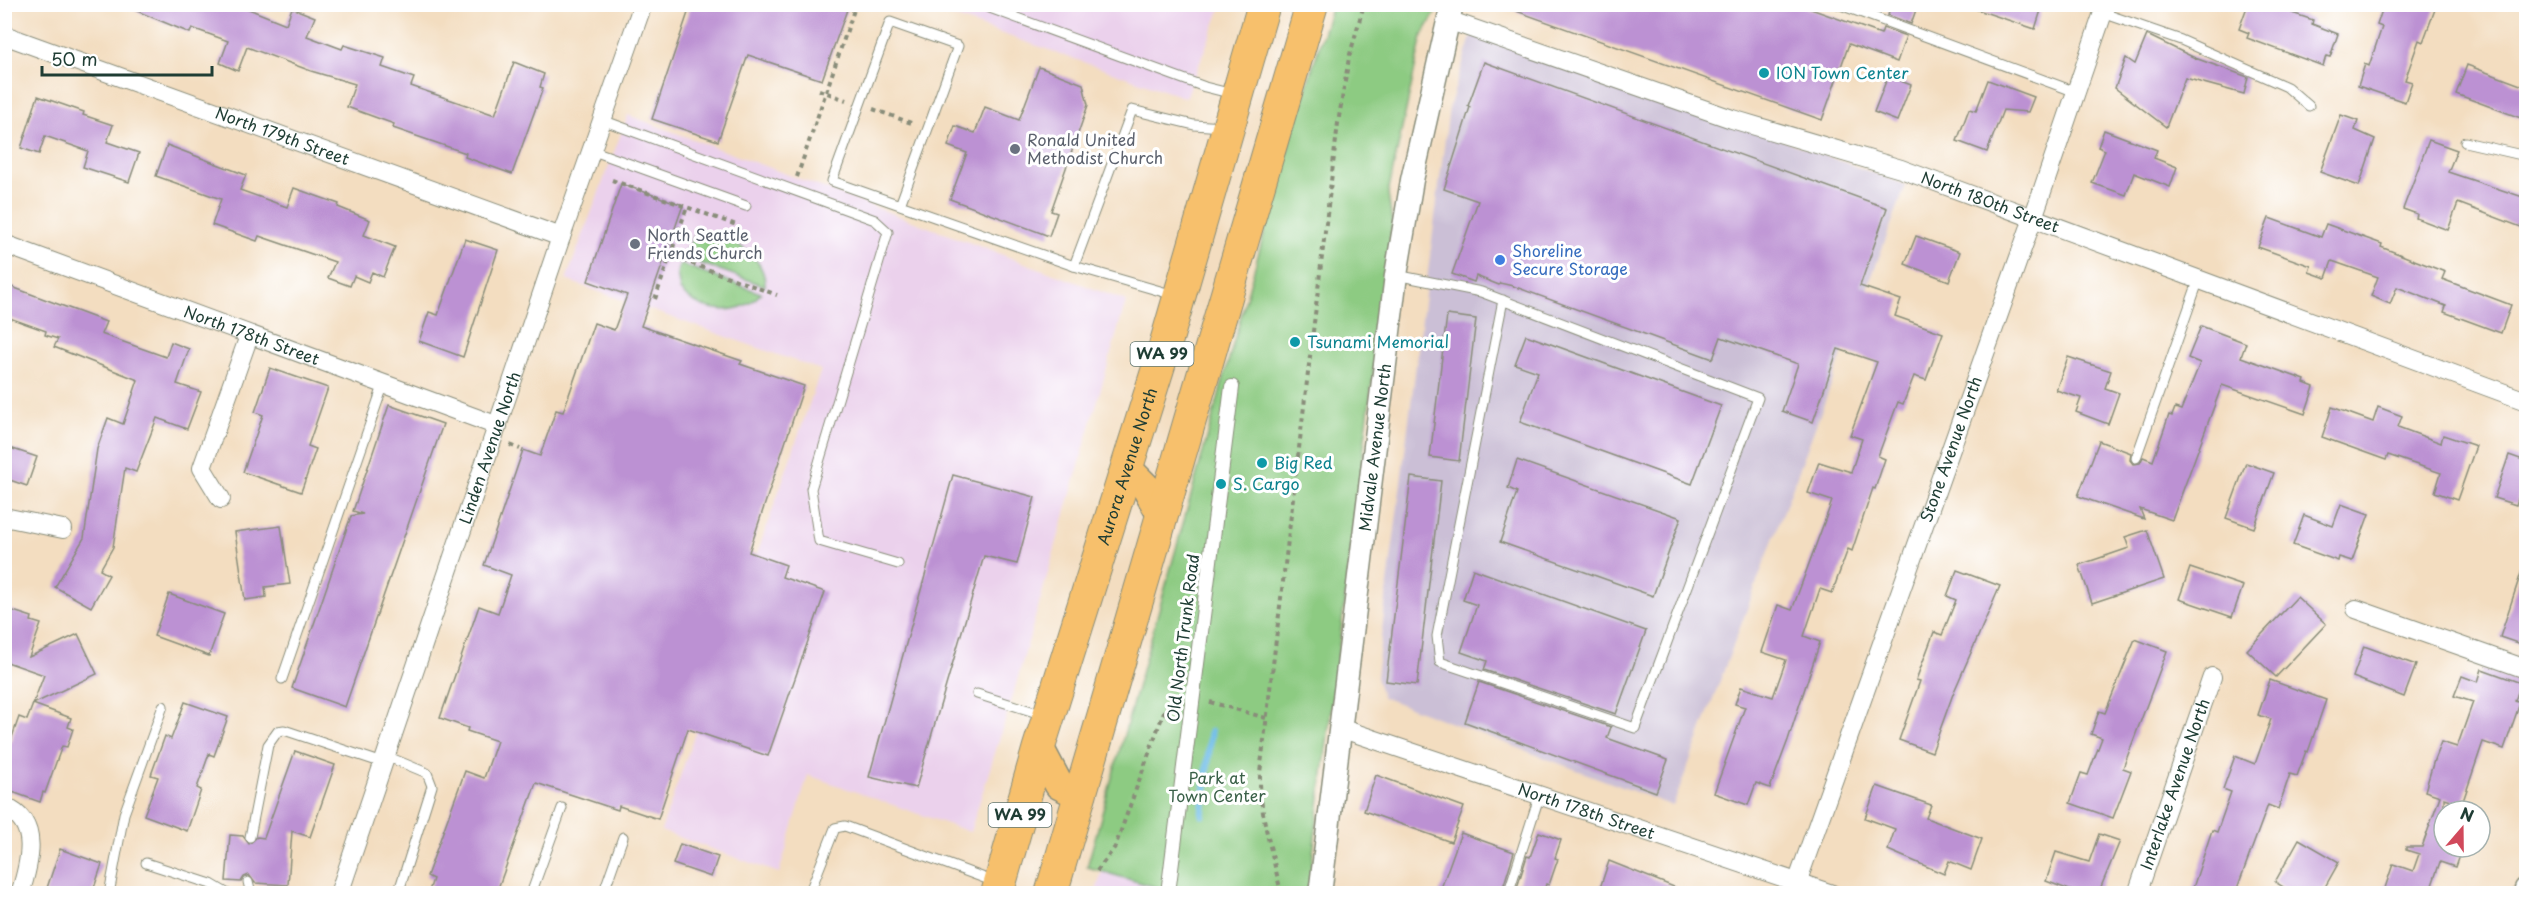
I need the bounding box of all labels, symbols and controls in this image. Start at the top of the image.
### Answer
scale bar [42,39,212,77]
text: 50 m [51,45,98,72]
place label: ION Town Center [1776,60,1909,84]
marker: ION Town Center [1757,66,1771,80]
street label: North 179th Street [212,100,353,170]
place label: Ronald United Methodist Church [1027,127,1163,169]
marker: Ronald United Methodist Church [1008,142,1022,156]
street label: North 180th Street [1918,165,2063,238]
place label: North Seattle Friends Church [647,222,763,264]
marker: North Seattle Friends Church [628,237,642,251]
place label: Shoreline Secure Storage [1512,238,1628,280]
marker: Shoreline Secure Storage [1493,253,1507,267]
street label: North 178th Street [181,298,324,370]
place label: Tsunami Memorial [1307,329,1449,353]
marker: Tsunami Memorial [1288,335,1302,349]
road number: WA 99 [1130,342,1194,366]
street label: Midvale Avenue North [1352,362,1396,533]
street label: Linden Avenue North [452,368,526,527]
street label: Stone Avenue North [1913,373,1987,525]
street label: Aurora Avenue North [1090,384,1162,548]
place label: Big Red [1274,450,1333,474]
marker: Big Red [1255,456,1269,470]
place label: S. Cargo [1233,471,1299,495]
marker: S. Cargo [1214,477,1228,491]
street label: Old North Trunk Road [1160,552,1204,723]
street label: Interlake Avenue North [2133,695,2215,873]
park label: Park at Town Center [1168,765,1266,807]
street label: North 178th Street [1515,776,1659,845]
north arrow [2432,799,2492,859]
text: N [2457,801,2478,827]
road number: WA 99 [988,803,1052,827]

